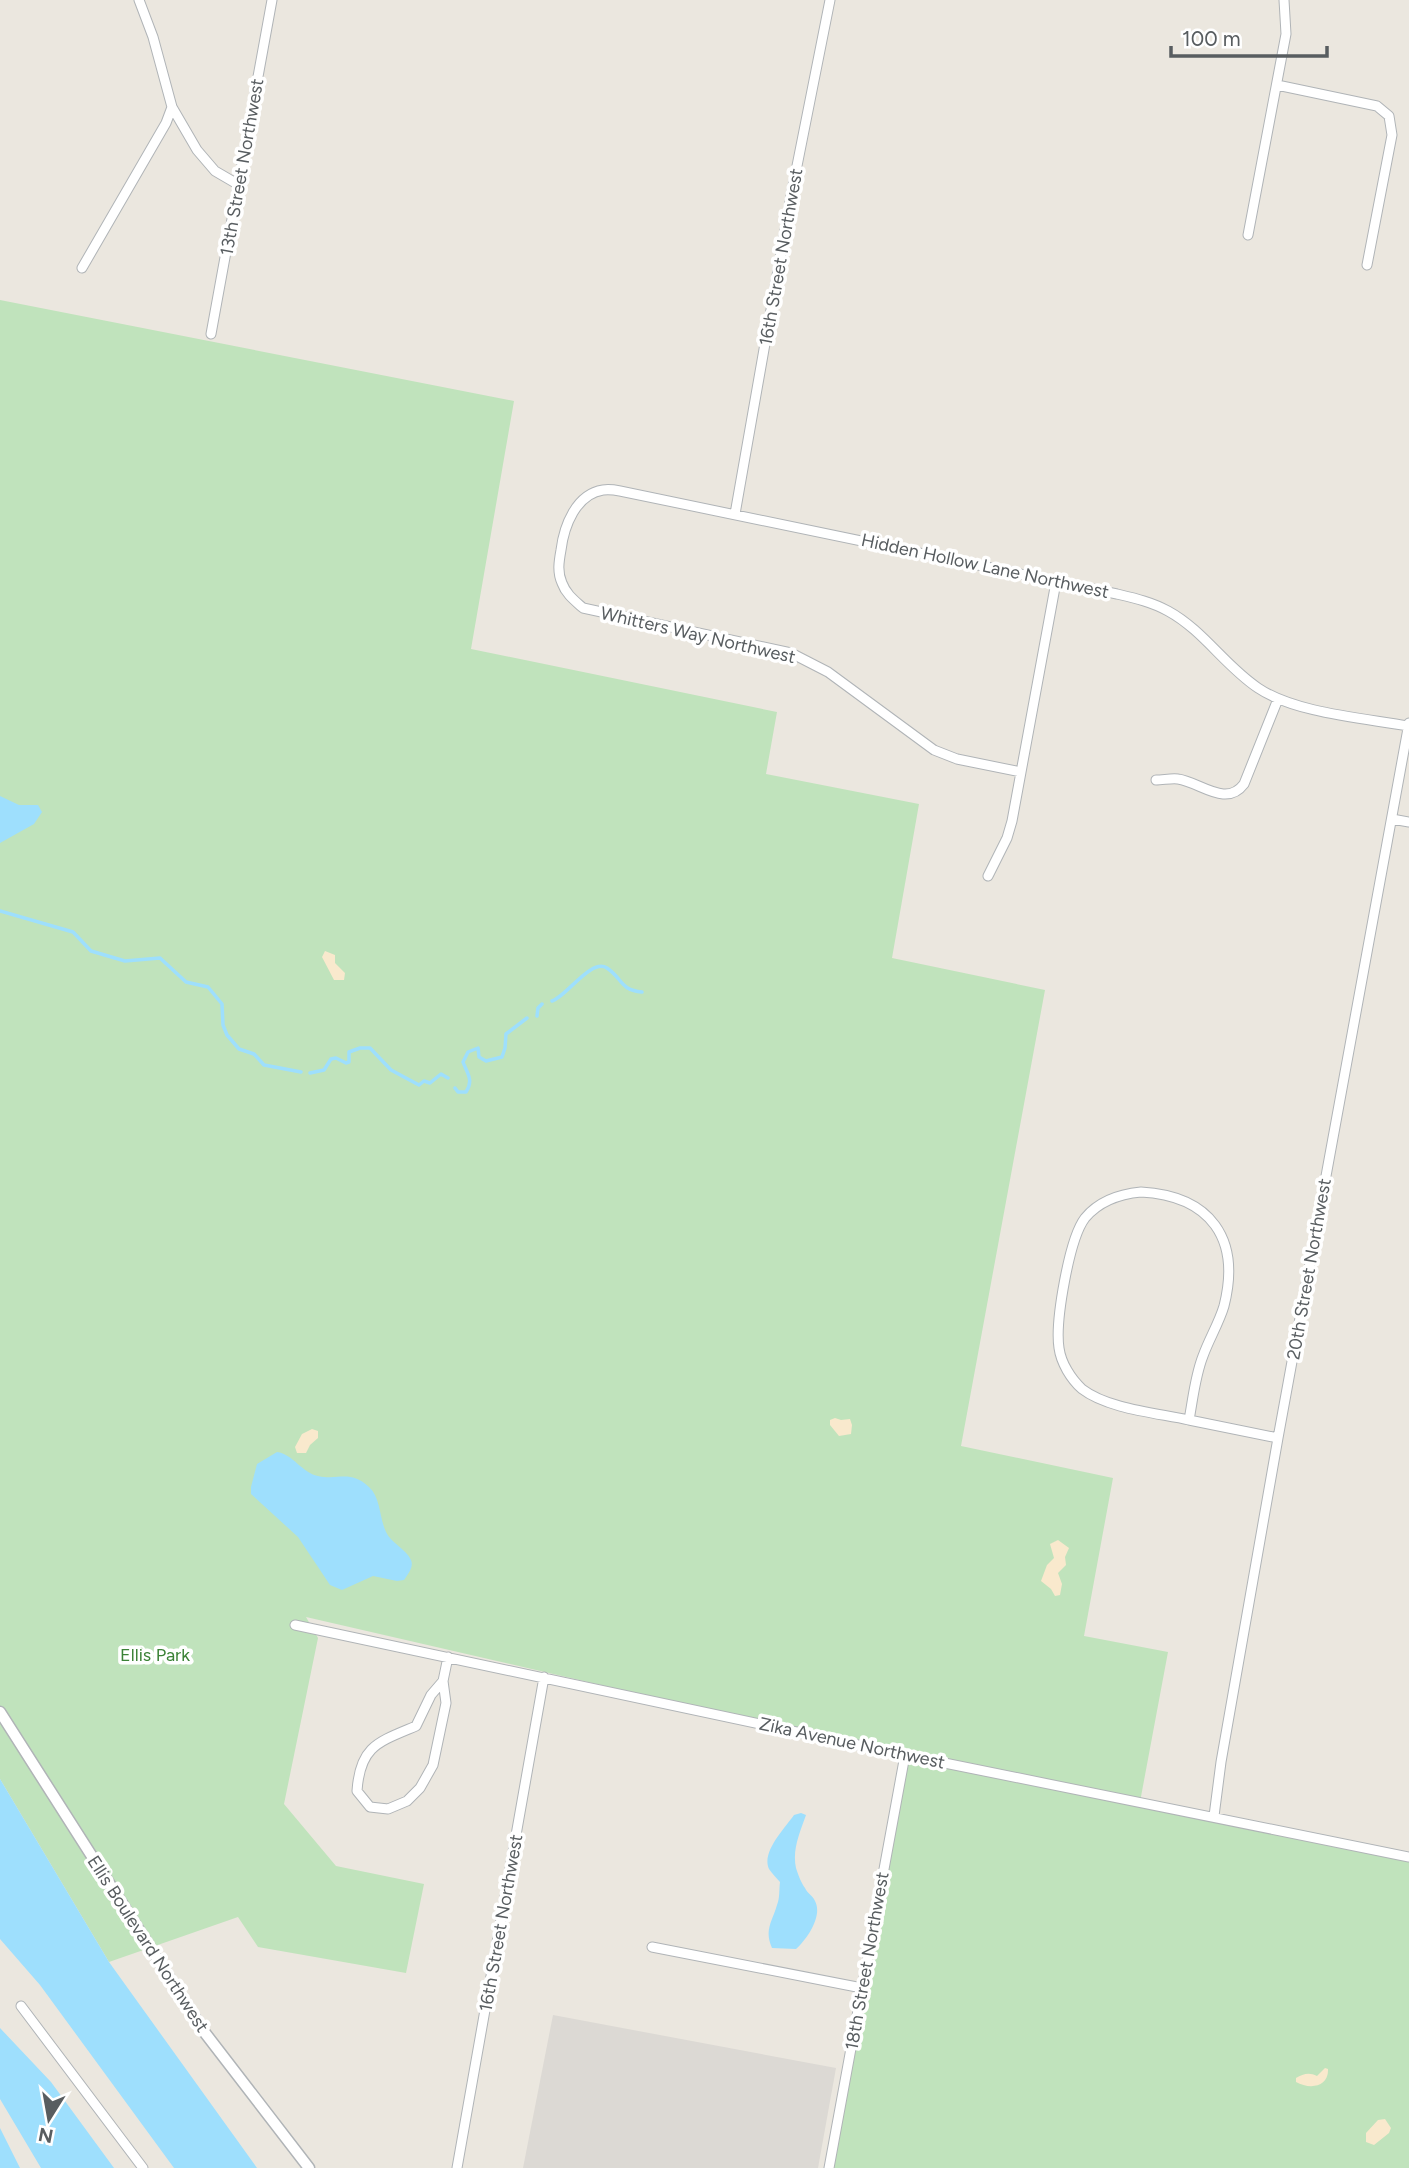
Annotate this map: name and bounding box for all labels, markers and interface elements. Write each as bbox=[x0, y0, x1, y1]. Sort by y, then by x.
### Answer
scale bar bbox=[1171, 14, 1327, 58]
text: 100 m bbox=[1182, 26, 1241, 51]
street label: 13th Street Northwest bbox=[216, 77, 268, 257]
street label: 16th Street Northwest bbox=[755, 166, 807, 347]
street label: Hidden Hollow Lane Northwest bbox=[859, 529, 1111, 603]
street label: Whitters Way Northwest bbox=[598, 602, 798, 668]
street label: 20th Street Northwest bbox=[1282, 1176, 1336, 1361]
park label: Ellis Park bbox=[120, 1644, 190, 1666]
street label: Zika Avenue Northwest bbox=[757, 1713, 947, 1773]
street label: 16th Street Northwest bbox=[475, 1832, 527, 2013]
street label: Ellis Boulevard Northwest bbox=[83, 1852, 213, 2037]
street label: 18th Street Northwest bbox=[840, 1870, 894, 2052]
north arrow bbox=[14, 2084, 84, 2154]
text: N bbox=[36, 2123, 55, 2148]

